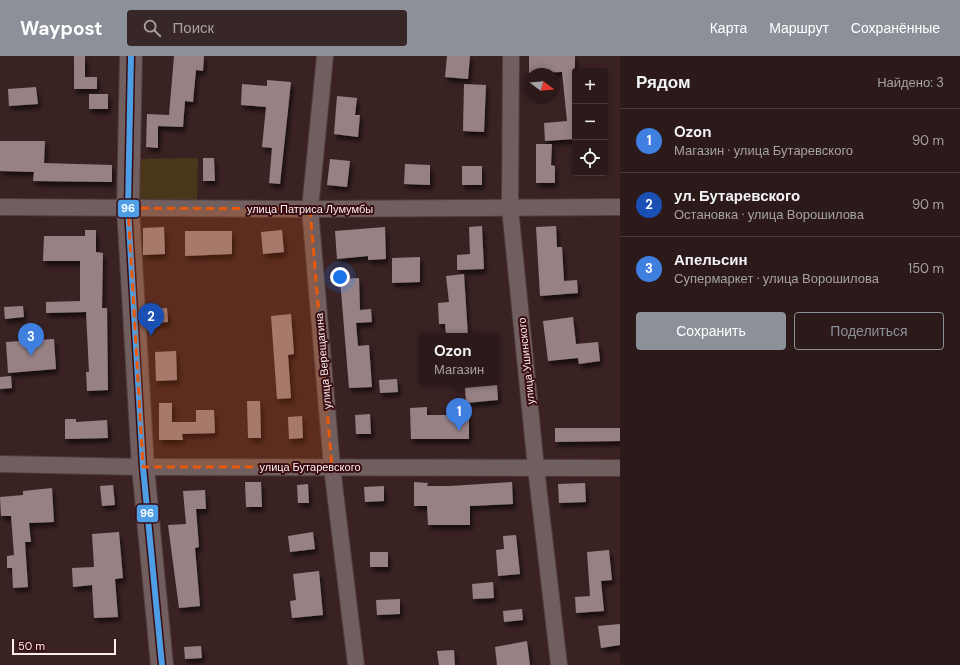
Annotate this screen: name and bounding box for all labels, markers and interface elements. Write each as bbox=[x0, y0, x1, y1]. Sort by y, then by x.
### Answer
search box bbox=[127, 10, 407, 46]
text: Waypost bbox=[20, 16, 103, 41]
icon: search bbox=[141, 17, 163, 39]
text: Поиск bbox=[173, 18, 214, 38]
text: Карта bbox=[710, 19, 747, 37]
text: Маршрут bbox=[769, 19, 829, 37]
text: Сохранённые bbox=[851, 19, 940, 37]
north arrow bbox=[524, 68, 560, 104]
map controls bbox=[572, 68, 608, 176]
button: + bbox=[572, 68, 608, 104]
text: Рядом bbox=[636, 71, 691, 93]
text: Найдено: 3 bbox=[877, 74, 944, 91]
button: − bbox=[572, 104, 608, 140]
text: Ozon bbox=[674, 122, 712, 142]
text: 1 bbox=[647, 132, 651, 149]
text: 90 m bbox=[912, 132, 944, 149]
button: locate bbox=[572, 140, 608, 176]
text: Магазин · улица Бутаревского bbox=[674, 142, 853, 159]
text: ул. Бутаревского bbox=[674, 186, 800, 206]
text: 2 bbox=[645, 196, 653, 213]
text: 90 m bbox=[912, 196, 944, 213]
line badge: 96 bbox=[117, 199, 140, 218]
text: 96 bbox=[121, 201, 135, 215]
street label: улица Патриса Лумумбы bbox=[247, 202, 373, 216]
text: Остановка · улица Ворошилова bbox=[674, 206, 864, 223]
text: Апельсин bbox=[674, 250, 748, 270]
text: 3 bbox=[645, 260, 653, 277]
text: 150 m bbox=[908, 260, 944, 277]
your location bbox=[330, 267, 350, 287]
text: Супермаркет · улица Ворошилова bbox=[674, 270, 879, 287]
pin: 2 bbox=[138, 303, 164, 336]
street label: улица Верещагина bbox=[312, 312, 334, 410]
button: Сохранить bbox=[636, 312, 786, 350]
button: Поделиться bbox=[794, 312, 944, 350]
street label: улица Ушинского bbox=[514, 317, 538, 405]
pin: 3 bbox=[18, 323, 44, 356]
popup bbox=[419, 333, 499, 385]
text: Ozon bbox=[434, 341, 471, 361]
text: Магазин bbox=[434, 361, 484, 378]
pin: 1 bbox=[446, 398, 472, 431]
street label: улица Бутаревского bbox=[259, 460, 361, 474]
line badge: 96 bbox=[136, 504, 159, 523]
text: 96 bbox=[140, 506, 154, 520]
scale bar bbox=[12, 637, 116, 656]
text: 50 m bbox=[18, 639, 45, 653]

